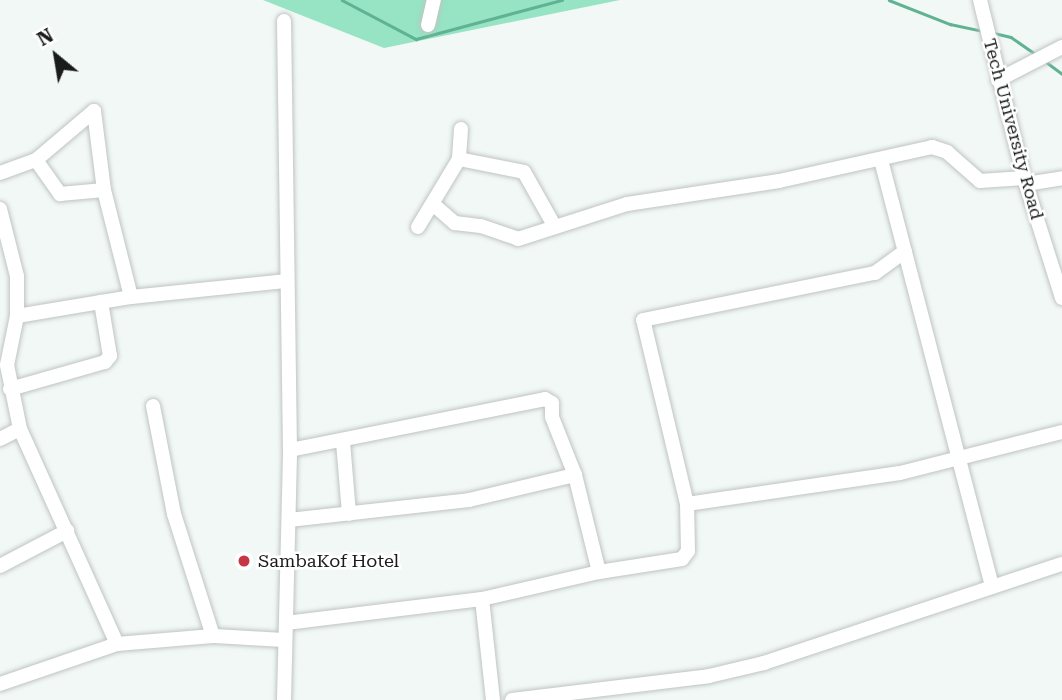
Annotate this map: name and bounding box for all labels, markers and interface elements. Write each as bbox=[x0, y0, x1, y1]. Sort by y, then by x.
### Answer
north arrow bbox=[21, 21, 91, 91]
text: N bbox=[33, 24, 57, 51]
street label: Tech University Road bbox=[978, 36, 1048, 222]
place label: SambaKof Hotel bbox=[258, 550, 399, 572]
marker: SambaKof Hotel bbox=[236, 553, 252, 569]

